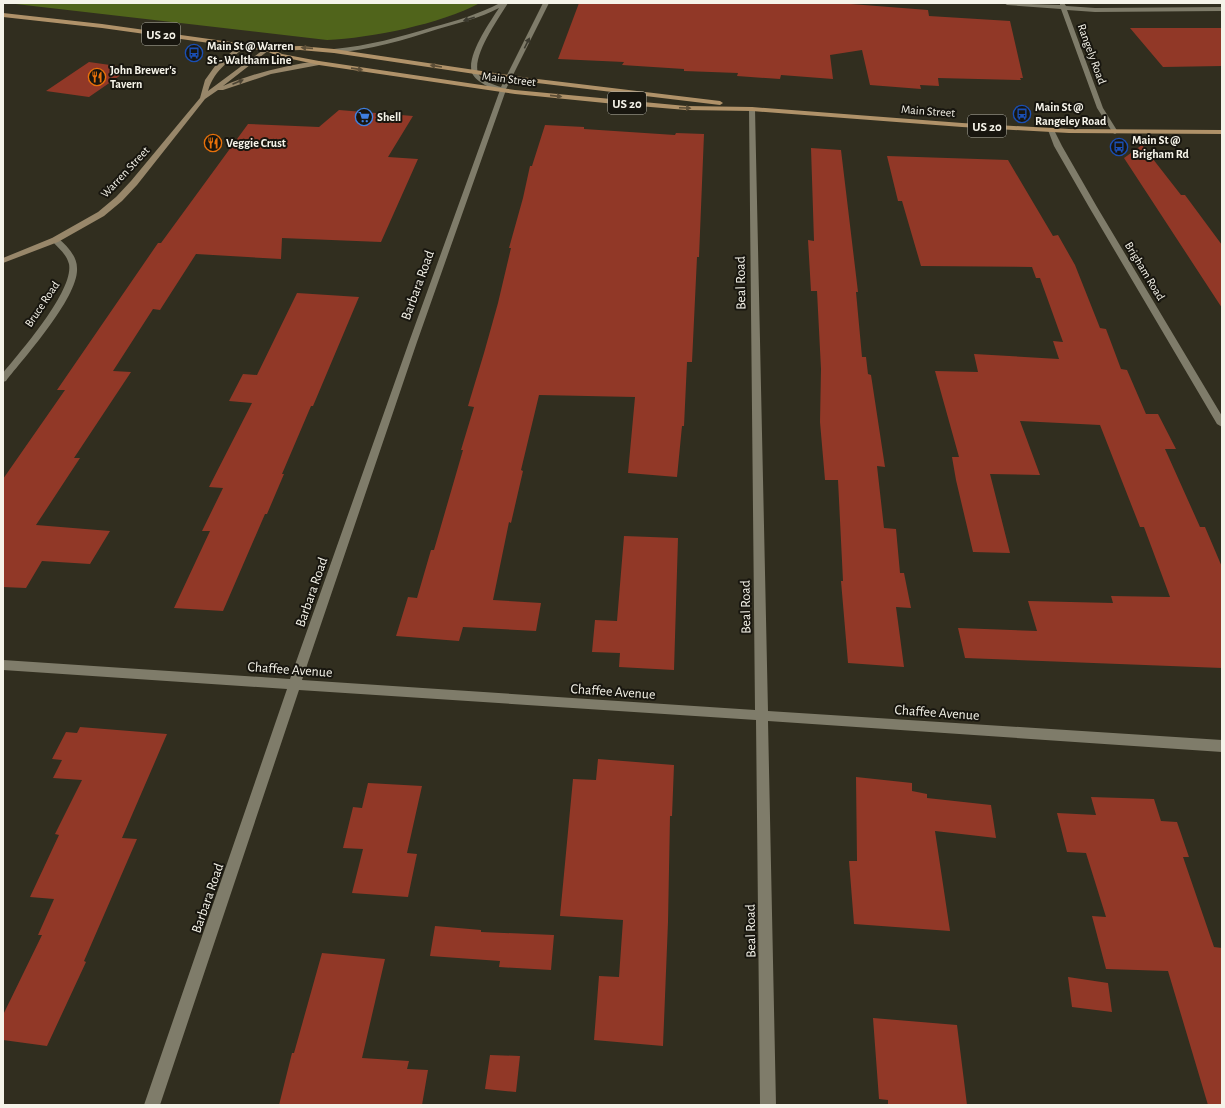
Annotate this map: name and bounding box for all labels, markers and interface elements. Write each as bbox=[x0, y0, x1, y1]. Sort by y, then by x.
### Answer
one-way arrow bbox=[463, 16, 475, 22]
street label: Rangely Road bbox=[1075, 22, 1108, 86]
road number: US 20 bbox=[142, 23, 180, 45]
one-way arrow bbox=[524, 37, 530, 48]
place label: Main St @ Warren St - Waltham Line bbox=[207, 40, 294, 66]
bus stop icon: Main St @ Warren St - Waltham Line bbox=[184, 43, 204, 63]
one-way arrow bbox=[301, 45, 313, 52]
one-way arrow bbox=[430, 63, 442, 69]
place label: John Brewer's Tavern bbox=[110, 64, 177, 90]
one-way arrow bbox=[351, 66, 363, 72]
restaurant icon: John Brewer's Tavern bbox=[87, 67, 107, 87]
street label: Main Street bbox=[481, 70, 537, 88]
one-way arrow bbox=[233, 79, 244, 85]
road number: US 20 bbox=[608, 92, 646, 114]
one-way arrow bbox=[550, 93, 562, 99]
place label: Main St @ Rangeley Road bbox=[1035, 101, 1107, 128]
street label: Main Street bbox=[901, 103, 956, 119]
one-way arrow bbox=[679, 104, 691, 111]
bus stop icon: Main St @ Rangeley Road bbox=[1012, 104, 1032, 124]
supermarket icon: Shell bbox=[354, 107, 374, 127]
place label: Shell bbox=[377, 111, 401, 123]
road number: US 20 bbox=[968, 115, 1006, 137]
restaurant icon: Veggie Crust bbox=[203, 133, 223, 153]
place label: Main St @ Brigham Rd bbox=[1132, 134, 1189, 160]
place label: Veggie Crust bbox=[226, 137, 286, 149]
bus stop icon: Main St @ Brigham Rd bbox=[1109, 137, 1129, 157]
street label: Warren Street bbox=[98, 144, 152, 200]
street label: Brigham Road bbox=[1123, 240, 1167, 302]
street label: Barbara Road bbox=[399, 249, 437, 322]
street label: Beal Road bbox=[734, 256, 748, 310]
street label: Bruce Road bbox=[22, 279, 62, 329]
street label: Barbara Road bbox=[293, 556, 330, 629]
street label: Beal Road bbox=[739, 580, 753, 634]
street label: Chaffee Avenue bbox=[247, 660, 333, 680]
street label: Chaffee Avenue bbox=[570, 682, 656, 702]
street label: Chaffee Avenue bbox=[894, 703, 980, 723]
street label: Barbara Road bbox=[189, 862, 226, 935]
street label: Beal Road bbox=[744, 904, 758, 958]

